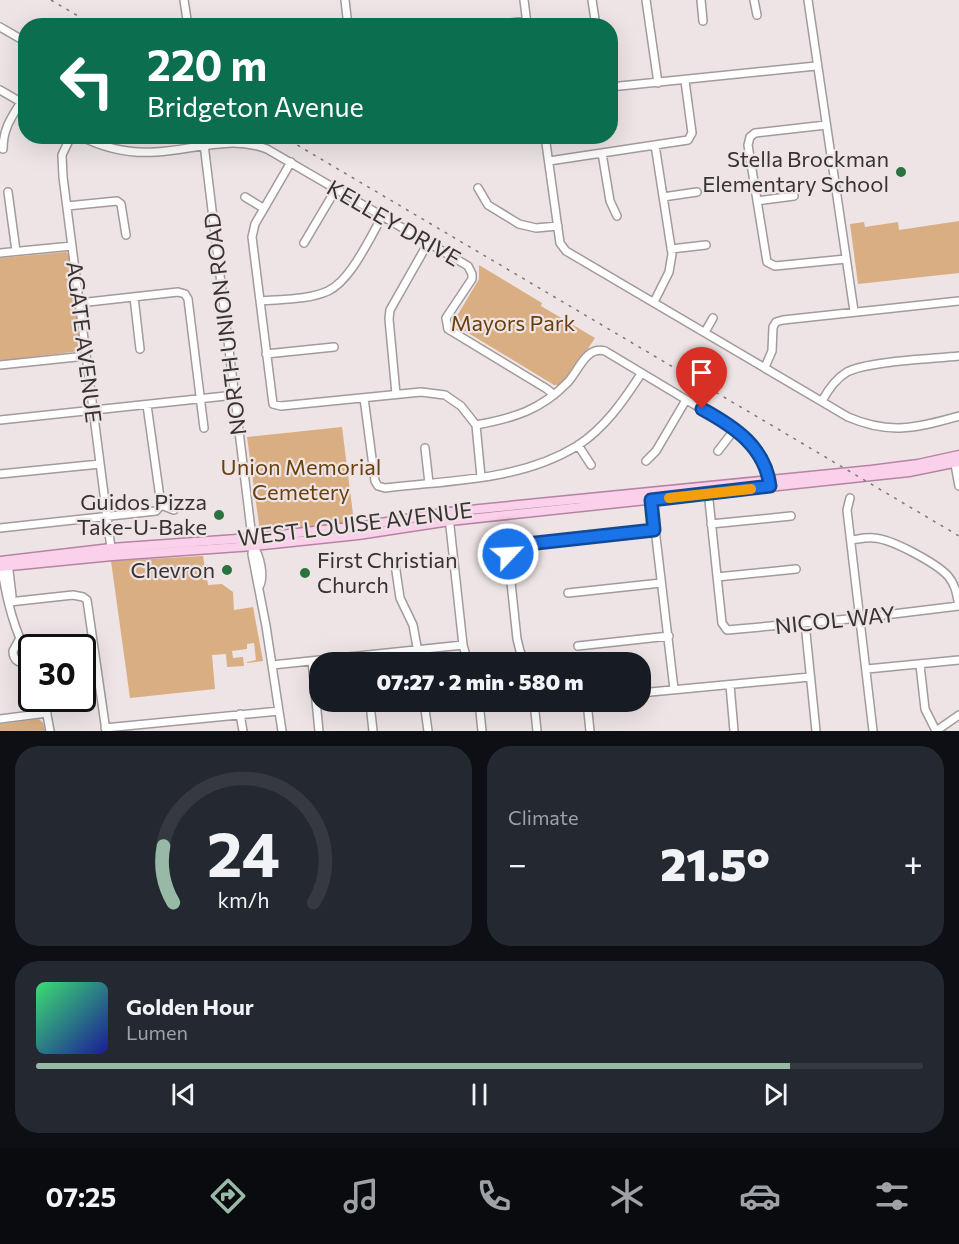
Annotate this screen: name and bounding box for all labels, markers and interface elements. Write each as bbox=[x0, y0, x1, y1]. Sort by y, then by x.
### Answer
text: 220 m bbox=[147, 38, 267, 90]
icon: left bbox=[48, 42, 126, 120]
text: Bridgeton Avenue bbox=[147, 90, 364, 123]
place label: Stella Brockman Elementary School bbox=[702, 145, 889, 197]
marker: Stella Brockman Elementary School bbox=[894, 165, 908, 179]
street label: KELLEY DRIVE bbox=[323, 173, 466, 272]
street label: NORTH UNION ROAD bbox=[197, 211, 252, 437]
street label: AGATE AVENUE bbox=[61, 260, 108, 424]
park label: Mayors Park bbox=[451, 309, 576, 336]
pin bbox=[676, 347, 727, 409]
icon: arrive bbox=[685, 356, 718, 389]
park label: Union Memorial Cemetery bbox=[221, 453, 381, 505]
place label: Guidos Pizza Take-U-Bake bbox=[77, 488, 207, 540]
street label: WEST LOUISE AVENUE bbox=[236, 496, 474, 551]
marker: Guidos Pizza Take-U-Bake bbox=[212, 508, 226, 522]
position arrow bbox=[476, 522, 540, 586]
place label: First Christian Church bbox=[317, 546, 458, 598]
place label: Chevron bbox=[131, 556, 215, 583]
marker: Chevron bbox=[220, 563, 234, 577]
marker: First Christian Church bbox=[298, 566, 312, 580]
street label: NICOL WAY bbox=[773, 600, 897, 639]
speed limit sign: 30 bbox=[18, 634, 96, 712]
text: 07:27 · 2 min · 580 m bbox=[376, 668, 584, 695]
text: Climate bbox=[508, 805, 578, 829]
text: 24 bbox=[207, 814, 280, 890]
text: 21.5° bbox=[660, 835, 770, 890]
text: − bbox=[508, 842, 527, 883]
text: + bbox=[904, 842, 923, 883]
text: km/h bbox=[217, 886, 270, 912]
text: Golden Hour bbox=[126, 993, 254, 1020]
text: Lumen bbox=[126, 1020, 188, 1044]
icon: previous bbox=[167, 1078, 200, 1111]
icon: pause bbox=[463, 1078, 496, 1111]
icon: next bbox=[759, 1078, 792, 1111]
icon: directions bbox=[207, 1175, 249, 1217]
icon: music bbox=[340, 1175, 382, 1217]
icon: phone bbox=[473, 1175, 515, 1217]
icon: climate bbox=[606, 1175, 648, 1217]
icon: car bbox=[739, 1175, 781, 1217]
icon: filters bbox=[871, 1175, 913, 1217]
text: 07:25 bbox=[45, 1180, 116, 1213]

